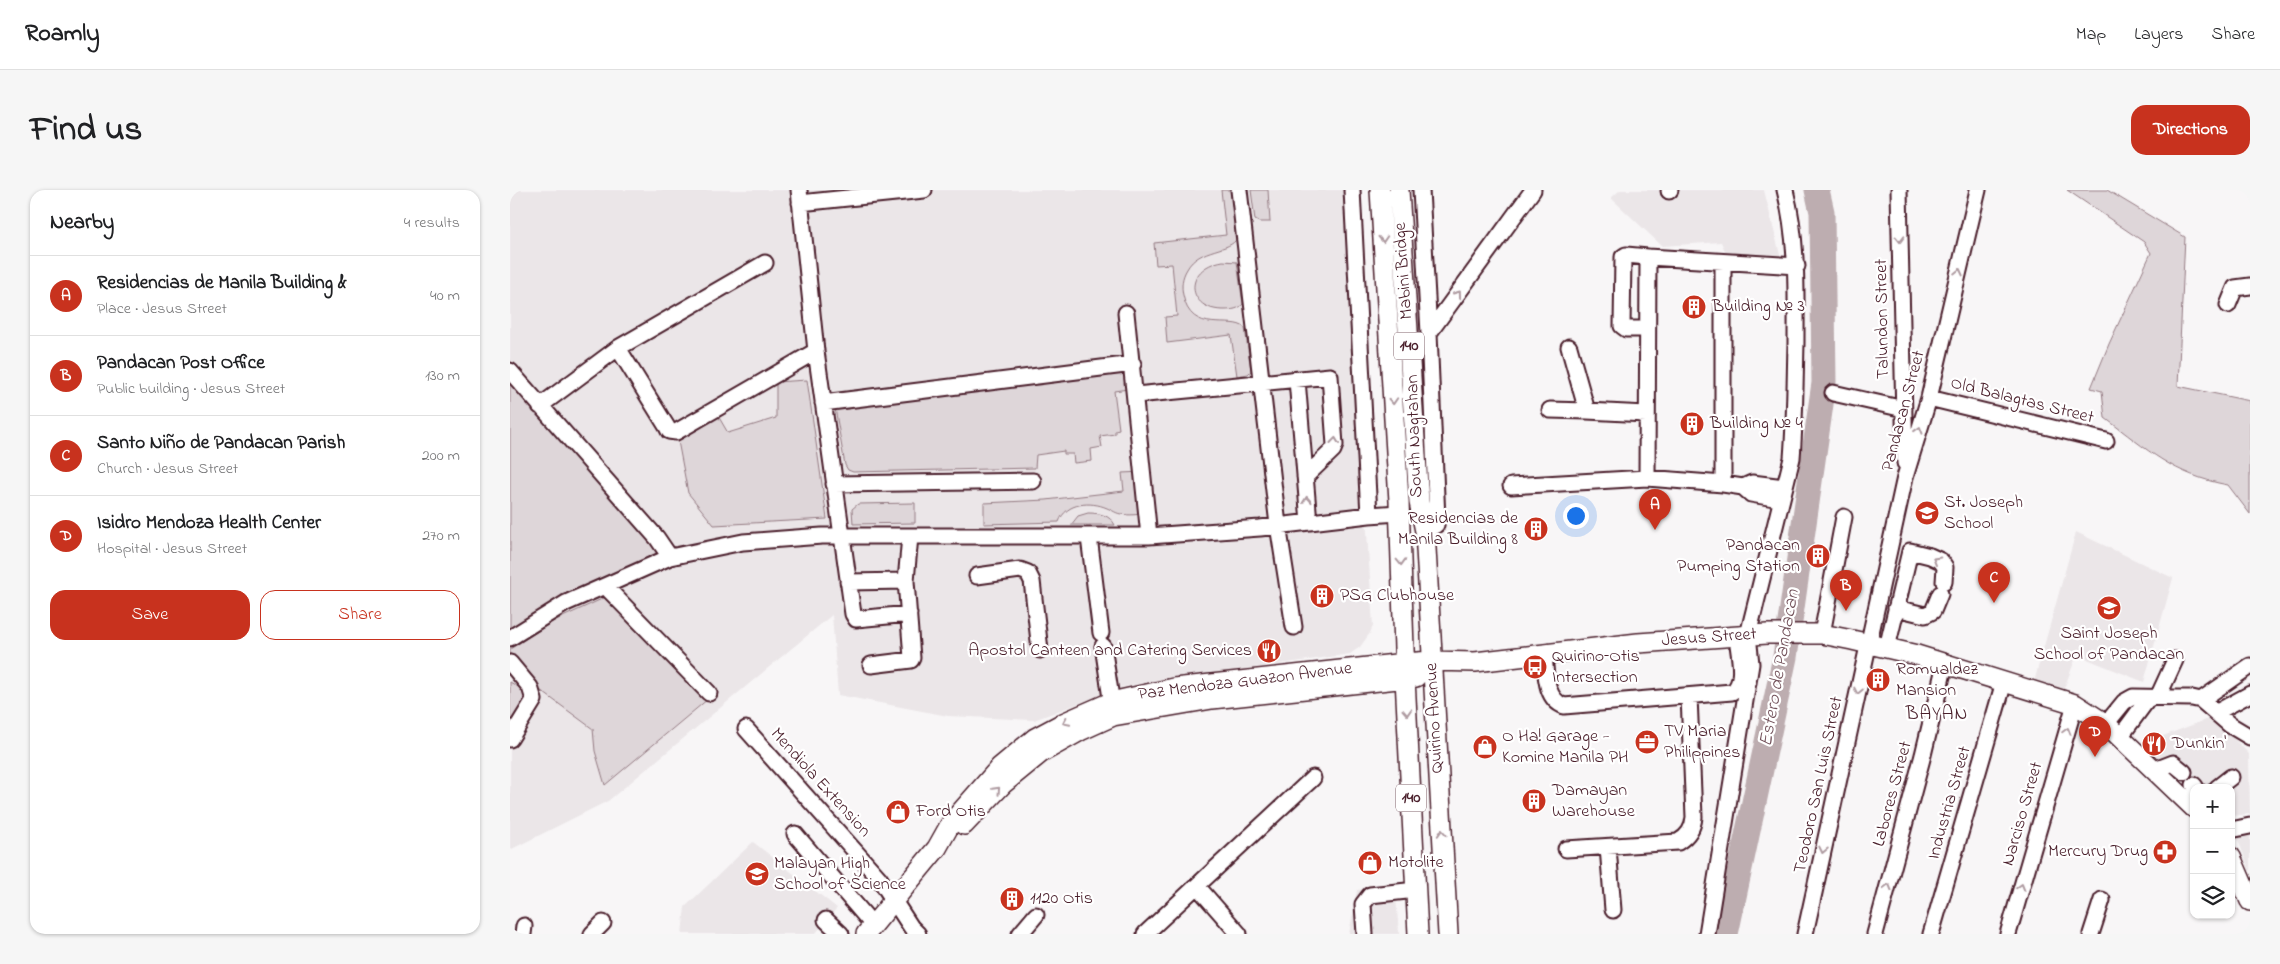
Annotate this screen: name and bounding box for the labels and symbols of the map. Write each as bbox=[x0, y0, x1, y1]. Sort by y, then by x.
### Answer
street label: Mabini Bridge bbox=[1388, 221, 1421, 320]
one-way arrow bbox=[1378, 235, 1389, 243]
one-way arrow bbox=[1895, 235, 1905, 243]
street label: Talundon Street bbox=[1869, 259, 1897, 379]
one-way arrow bbox=[1953, 268, 1964, 277]
one-way arrow bbox=[1452, 290, 1461, 300]
building icon: Building № 3 bbox=[1681, 294, 1707, 320]
place label: Building № 3 bbox=[1711, 294, 1805, 321]
road number: 140 bbox=[1394, 332, 1424, 360]
street label: Pandacan Street bbox=[1875, 348, 1933, 474]
street label: Old Balagtas Street bbox=[1947, 371, 2096, 432]
street label: South Nagtahan bbox=[1400, 374, 1431, 498]
one-way arrow bbox=[1388, 397, 1399, 405]
building icon: Building № 4 bbox=[1679, 411, 1705, 437]
place label: Building № 4 bbox=[1709, 411, 1804, 438]
one-way arrow bbox=[1914, 426, 1924, 434]
one-way arrow bbox=[1329, 436, 1340, 444]
pin: A bbox=[1639, 489, 1671, 530]
place label: St. Joseph School bbox=[1944, 490, 2023, 537]
one-way arrow bbox=[1302, 495, 1313, 503]
school or university icon: St. Joseph School bbox=[1914, 500, 1940, 526]
your location bbox=[1563, 503, 1589, 529]
place label: Residencias de Manila Building 8 bbox=[1398, 506, 1519, 554]
building icon: Residencias de Manila Building 8 bbox=[1523, 516, 1549, 542]
place label: Pandacan Pumping Station bbox=[1677, 533, 1800, 581]
building icon: Pandacan Pumping Station bbox=[1805, 543, 1831, 569]
one-way arrow bbox=[1932, 556, 1941, 566]
one-way arrow bbox=[1396, 558, 1406, 566]
pin: C bbox=[1978, 562, 2010, 603]
pin: B bbox=[1830, 570, 1862, 611]
building icon: PSG Clubhouse bbox=[1309, 583, 1335, 609]
place label: PSG Clubhouse bbox=[1340, 583, 1455, 609]
water label: Estero de Pandacan bbox=[1753, 587, 1807, 749]
school or university icon: Saint Joseph School of Pandacan bbox=[2096, 595, 2122, 621]
place label: Saint Joseph School of Pandacan bbox=[2034, 621, 2184, 668]
street label: Jesus Street bbox=[1661, 622, 1757, 654]
place label: Apostol Canteen and Catering Services bbox=[968, 638, 1252, 665]
restaurant icon: Apostol Canteen and Catering Services bbox=[1256, 638, 1282, 664]
place label: Quirino–Otis Intersection bbox=[1552, 644, 1640, 691]
bus stop icon: Quirino–Otis Intersection bbox=[1522, 654, 1548, 680]
street label: Paz Mendoza Guazon Avenue bbox=[1136, 656, 1354, 708]
place label: Romualdez Mansion bbox=[1896, 657, 1978, 704]
street label: Quirino Avenue bbox=[1419, 661, 1451, 774]
building icon: Romualdez Mansion bbox=[1865, 667, 1891, 693]
one-way arrow bbox=[1853, 687, 1864, 695]
street label: Teodoro San Luis Street bbox=[1788, 694, 1850, 876]
district label: BAYAN bbox=[1905, 701, 1968, 728]
one-way arrow bbox=[1401, 708, 1412, 716]
one-way arrow bbox=[1063, 715, 1072, 725]
pin: D bbox=[2079, 716, 2111, 757]
place label: TV Maria Philippines bbox=[1664, 719, 1740, 766]
street label: Mendiola Extension bbox=[764, 722, 877, 844]
place label: O Ha! Garage - Komine Manila PH bbox=[1502, 724, 1629, 771]
one-way arrow bbox=[2061, 728, 2071, 736]
office icon: TV Maria Philippines bbox=[1634, 729, 1660, 755]
restaurant icon: Dunkin' bbox=[2141, 731, 2167, 757]
place label: Dunkin' bbox=[2171, 731, 2226, 757]
shop icon: O Ha! Garage - Komine Manila PH bbox=[1472, 734, 1498, 760]
street label: Labores Street bbox=[1866, 739, 1920, 849]
street label: Industria Street bbox=[1921, 743, 1979, 863]
street label: Narciso Street bbox=[1996, 759, 2050, 869]
place label: Damayan Warehouse bbox=[1551, 778, 1636, 825]
road number: 140 bbox=[1396, 784, 1426, 812]
one-way arrow bbox=[991, 787, 1000, 796]
building icon: Damayan Warehouse bbox=[1521, 788, 1547, 814]
shop icon: Ford Otis bbox=[885, 799, 911, 825]
place label: Ford Otis bbox=[915, 799, 986, 825]
one-way arrow bbox=[1436, 829, 1447, 837]
place label: Mercury Drug bbox=[2048, 839, 2148, 866]
pharmacy icon: Mercury Drug bbox=[2152, 839, 2178, 865]
one-way arrow bbox=[1819, 845, 1829, 854]
shop icon: Motolite bbox=[1357, 850, 1383, 876]
place label: Motolite bbox=[1388, 850, 1444, 876]
place label: Malayan High School of Science bbox=[774, 851, 907, 898]
school or university icon: Malayan High School of Science bbox=[744, 861, 770, 887]
one-way arrow bbox=[1882, 883, 1892, 891]
one-way arrow bbox=[2016, 884, 2026, 892]
building icon: 1120 Otis bbox=[999, 886, 1025, 912]
place label: 1120 Otis bbox=[1030, 886, 1093, 912]

